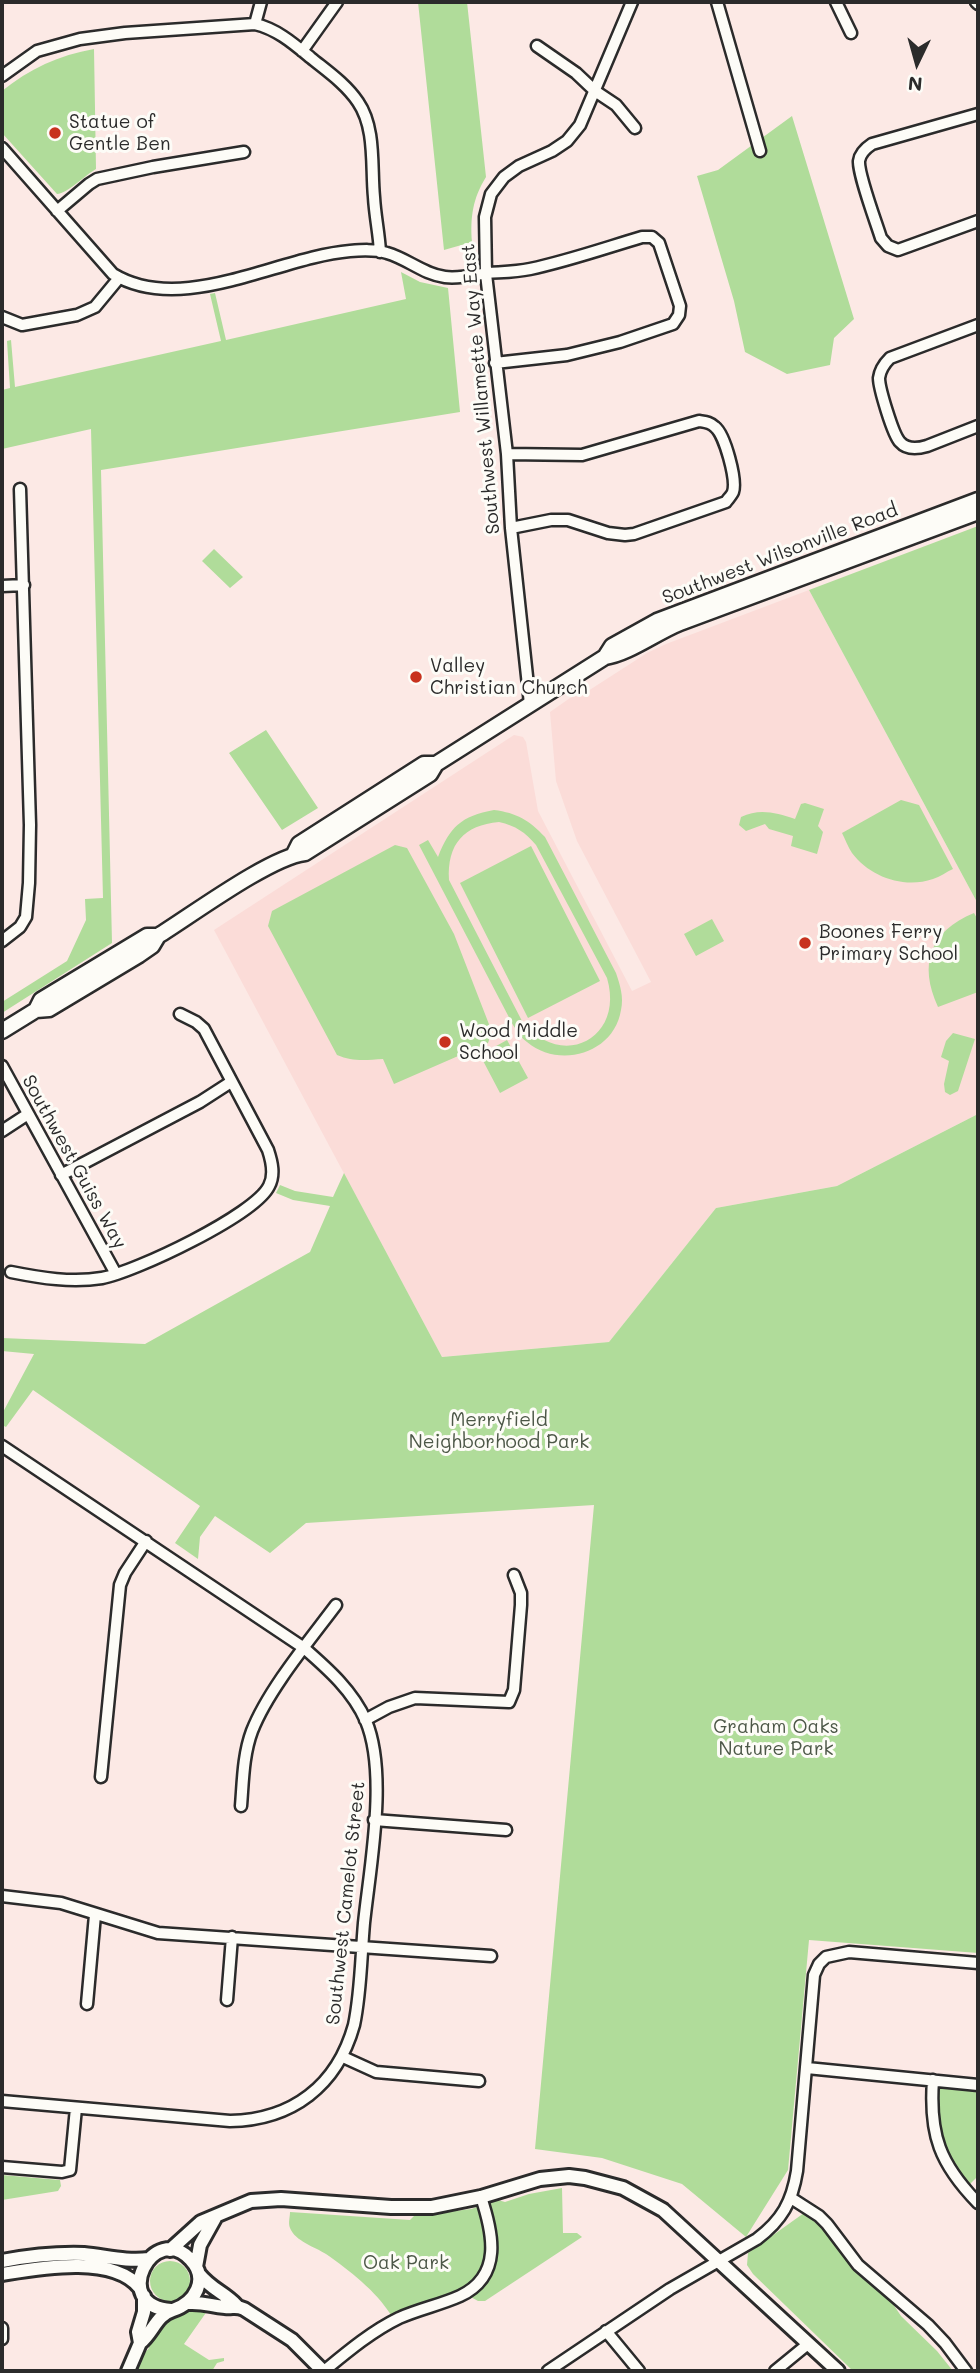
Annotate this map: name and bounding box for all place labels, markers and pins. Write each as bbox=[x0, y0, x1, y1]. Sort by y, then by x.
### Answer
place label: Statue of Gentle Ben bbox=[69, 111, 170, 155]
marker: Statue of Gentle Ben bbox=[47, 125, 63, 141]
place label: Valley Christian Church bbox=[430, 655, 588, 699]
marker: Valley Christian Church bbox=[408, 669, 424, 685]
place label: Boones Ferry Primary School bbox=[819, 921, 958, 965]
marker: Boones Ferry Primary School bbox=[797, 935, 813, 951]
place label: Wood Middle School bbox=[459, 1020, 578, 1064]
marker: Wood Middle School bbox=[437, 1034, 453, 1050]

